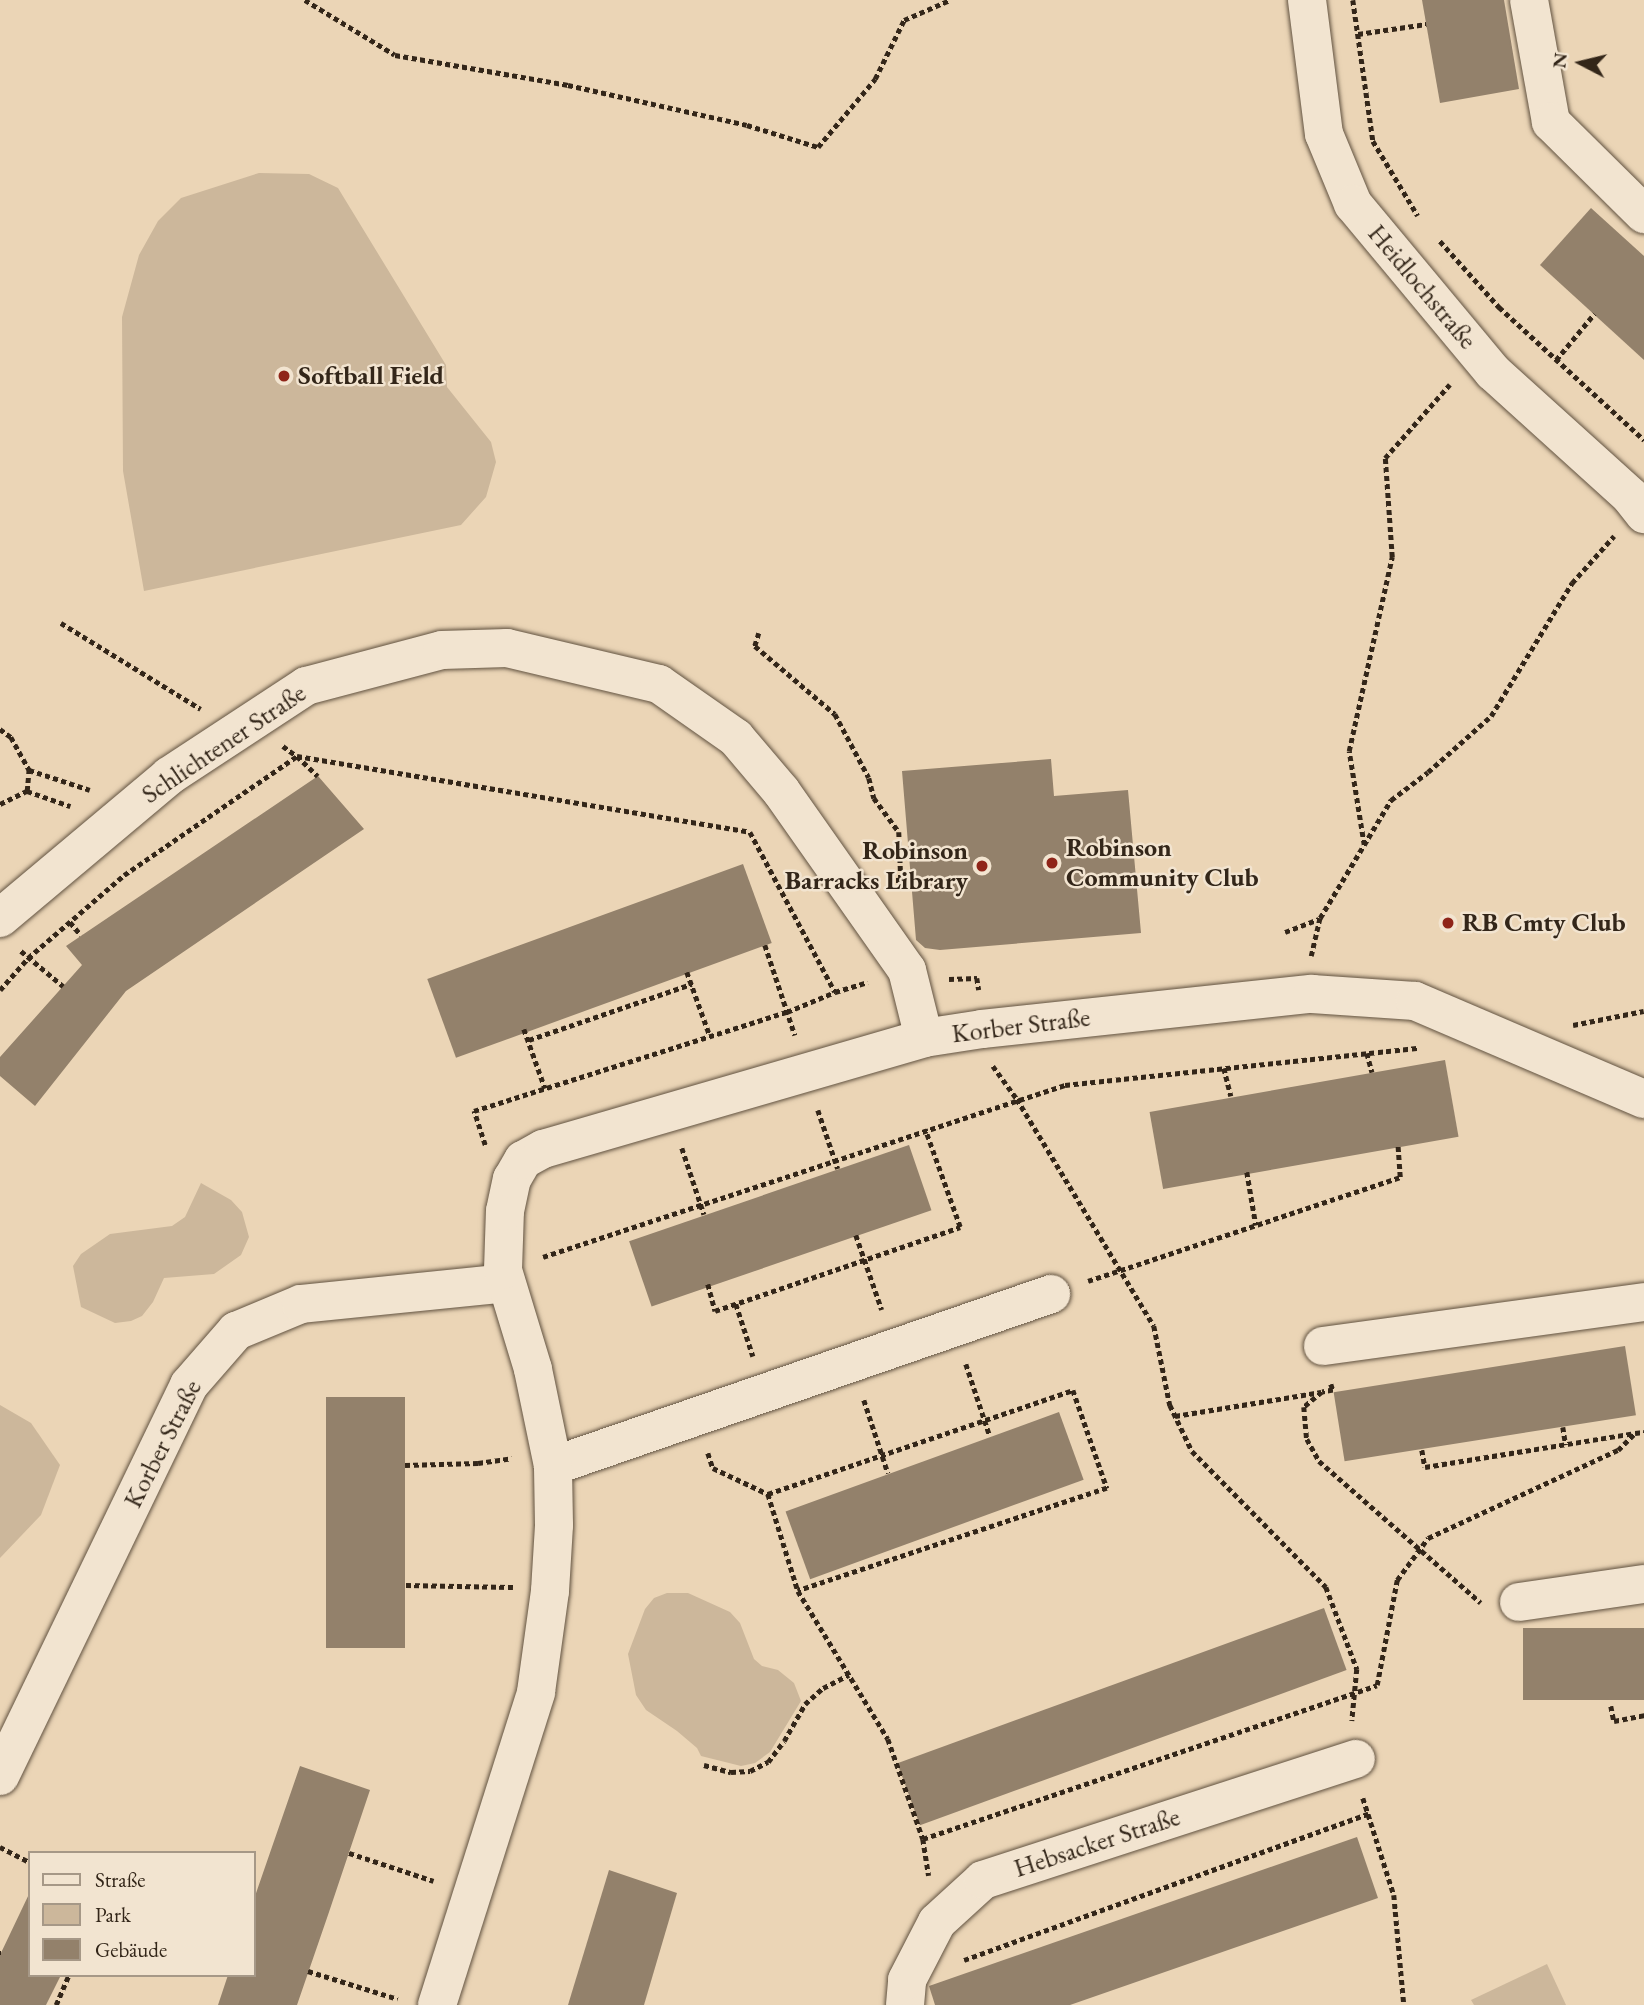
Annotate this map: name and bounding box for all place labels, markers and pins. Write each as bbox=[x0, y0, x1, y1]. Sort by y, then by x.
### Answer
place label: Softball Field bbox=[298, 360, 444, 392]
marker: Softball Field bbox=[276, 368, 292, 384]
place label: Robinson Community Club bbox=[1066, 832, 1259, 894]
place label: Robinson Barracks Library bbox=[785, 835, 968, 896]
marker: Robinson Community Club bbox=[1044, 855, 1060, 871]
marker: Robinson Barracks Library bbox=[974, 858, 990, 874]
place label: RB Cmty Club bbox=[1462, 907, 1626, 939]
marker: RB Cmty Club bbox=[1440, 915, 1456, 931]

